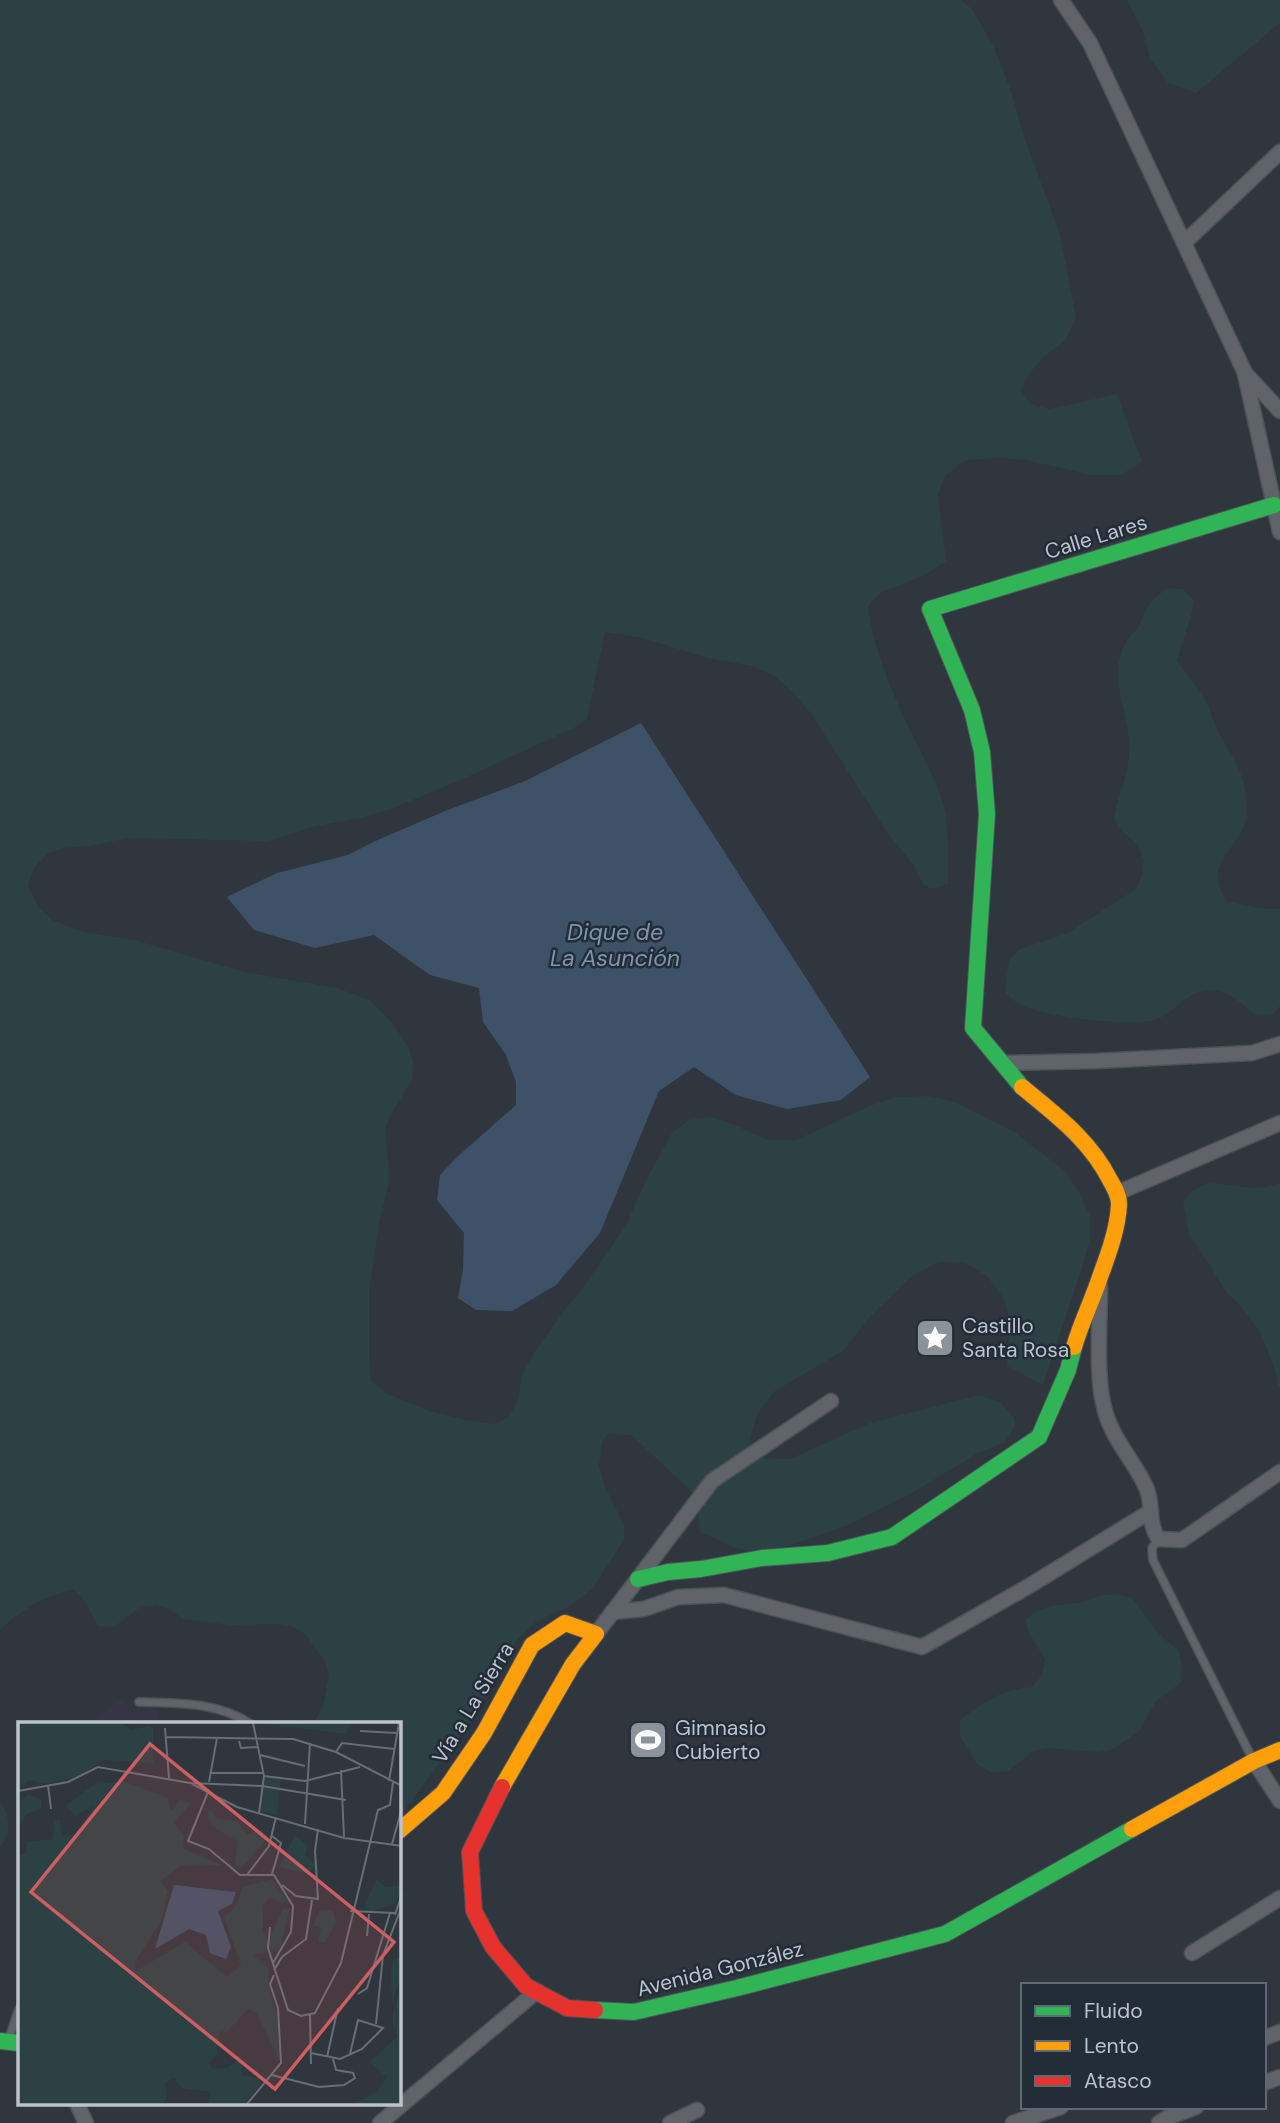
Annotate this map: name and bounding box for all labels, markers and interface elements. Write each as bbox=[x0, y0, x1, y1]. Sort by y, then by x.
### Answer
street label: Calle Lares bbox=[1041, 508, 1151, 566]
water label: Dique de La Asunción bbox=[550, 917, 680, 973]
place label: Castillo Santa Rosa bbox=[962, 1312, 1069, 1364]
place icon: Castillo Santa Rosa bbox=[914, 1317, 956, 1359]
street label: Vía a La Sierra bbox=[426, 1637, 520, 1769]
place label: Gimnasio Cubierto bbox=[675, 1714, 766, 1766]
sports icon: Gimnasio Cubierto bbox=[627, 1719, 669, 1761]
inset map bbox=[18, 1722, 401, 2106]
street label: Avenida González bbox=[634, 1935, 806, 2003]
legend bbox=[1021, 1983, 1266, 2109]
text: Fluido bbox=[1084, 1997, 1143, 2025]
text: Lento bbox=[1084, 2032, 1139, 2060]
text: Atasco bbox=[1084, 2067, 1152, 2095]

